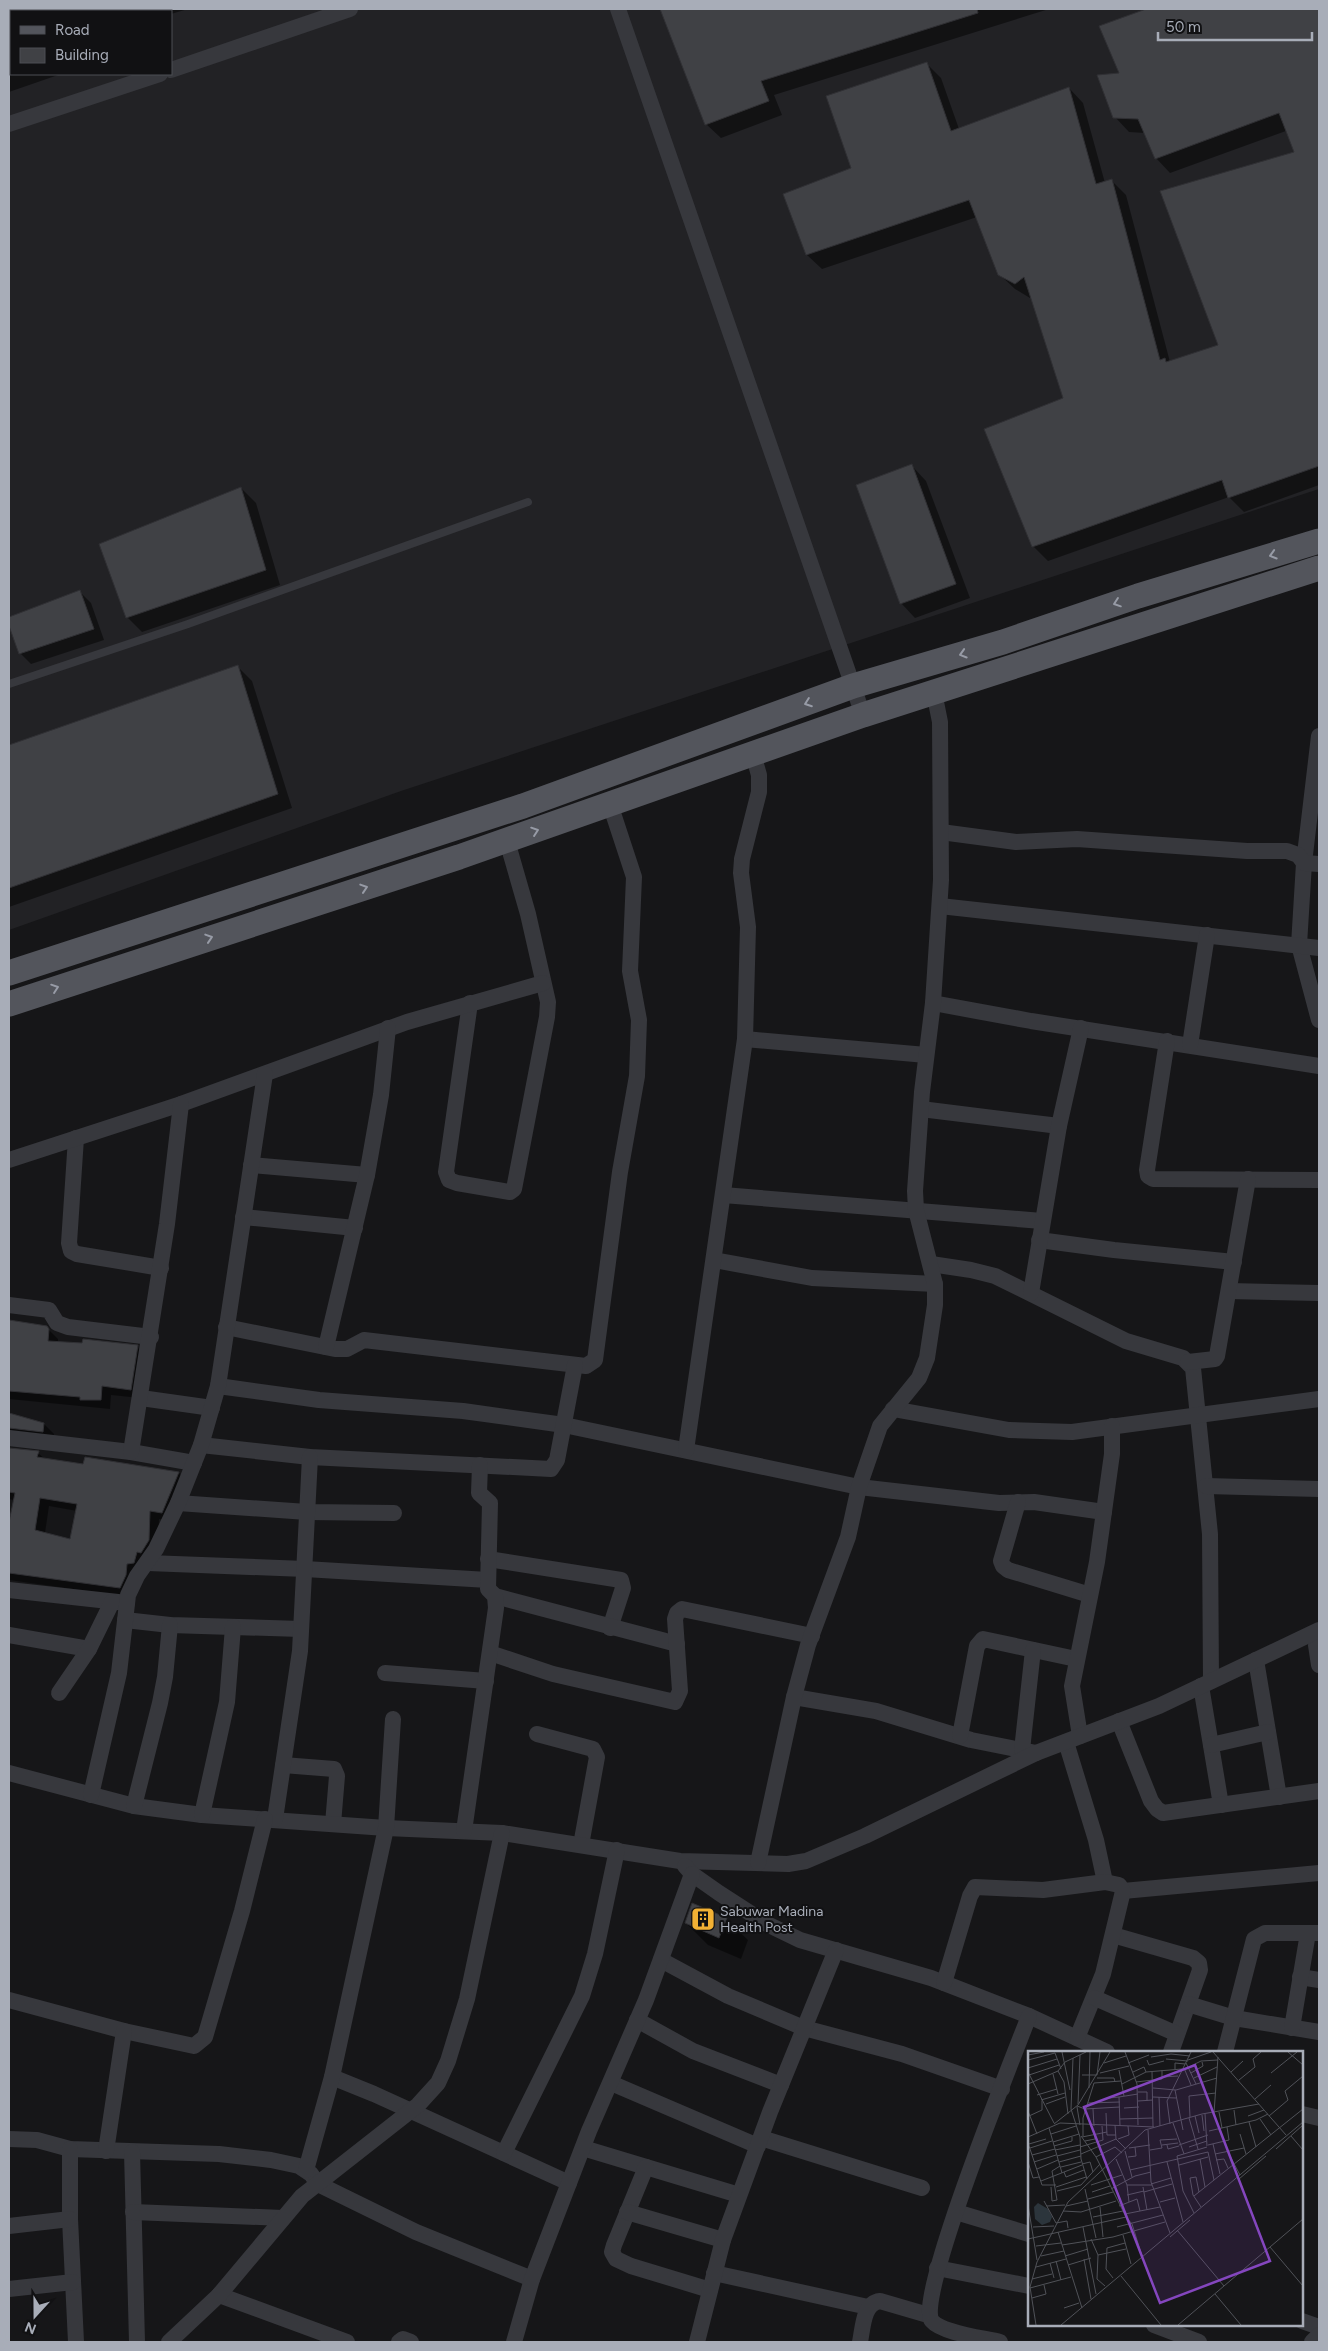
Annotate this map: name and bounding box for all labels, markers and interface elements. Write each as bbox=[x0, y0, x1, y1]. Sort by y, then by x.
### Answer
legend bbox=[10, 10, 172, 75]
scale bar bbox=[1158, 10, 1312, 42]
text: 50 m bbox=[1166, 18, 1201, 36]
text: Road bbox=[55, 21, 90, 39]
text: Building bbox=[55, 46, 109, 64]
one-way arrow bbox=[1269, 549, 1277, 559]
one-way arrow bbox=[1114, 597, 1122, 607]
one-way arrow bbox=[959, 648, 968, 658]
one-way arrow bbox=[804, 697, 813, 707]
one-way arrow bbox=[530, 827, 539, 837]
one-way arrow bbox=[359, 883, 368, 893]
one-way arrow bbox=[205, 933, 213, 943]
one-way arrow bbox=[50, 984, 59, 994]
place label: Sabuwar Madina Health Post bbox=[720, 1903, 823, 1936]
building icon: Sabuwar Madina Health Post bbox=[690, 1906, 716, 1932]
inset map bbox=[1028, 2051, 1303, 2326]
north arrow bbox=[10, 2291, 60, 2341]
text: N bbox=[22, 2318, 39, 2338]

